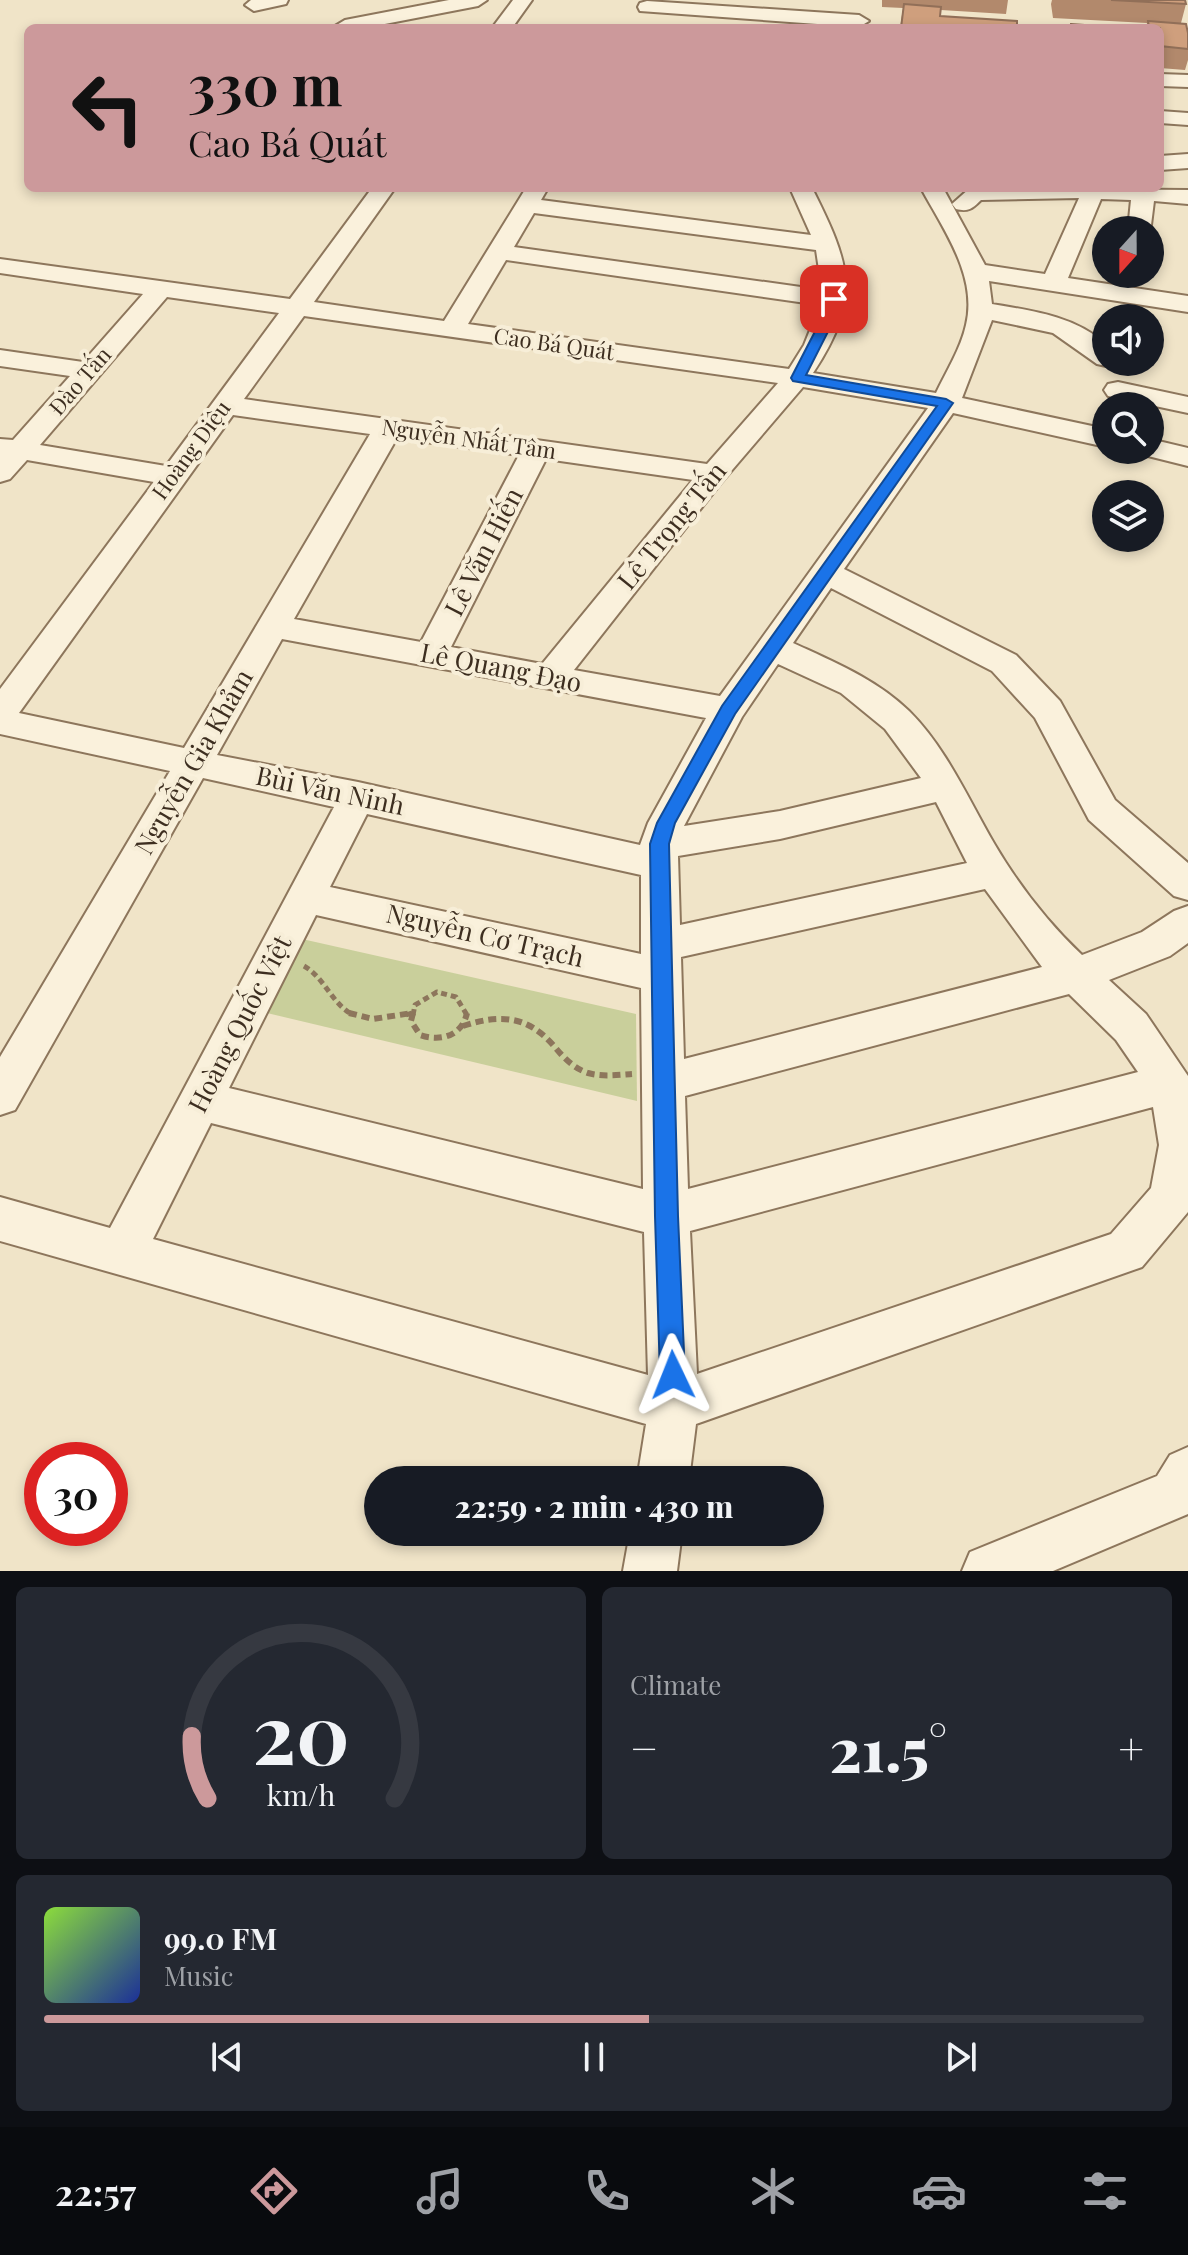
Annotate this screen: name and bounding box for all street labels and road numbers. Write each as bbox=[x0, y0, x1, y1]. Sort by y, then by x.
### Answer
street label: Cao Bá Quát bbox=[492, 320, 617, 366]
street label: Đào Tấn bbox=[41, 339, 117, 421]
street label: Hoàng Diệu bbox=[144, 394, 236, 505]
street label: Nguyễn Nhất Tâm bbox=[380, 410, 559, 465]
street label: Lê Trọng Tấn bbox=[608, 453, 733, 596]
street label: Lê Văn Hiến bbox=[434, 480, 530, 622]
street label: Lê Quang Đạo bbox=[418, 634, 585, 699]
street label: Nguyễn Gia Khảm bbox=[125, 662, 260, 860]
street label: Bùi Văn Ninh bbox=[253, 757, 408, 822]
street label: Nguyễn Cơ Trạch bbox=[383, 895, 587, 974]
street label: Hoàng Quốc Việt bbox=[178, 928, 299, 1118]

